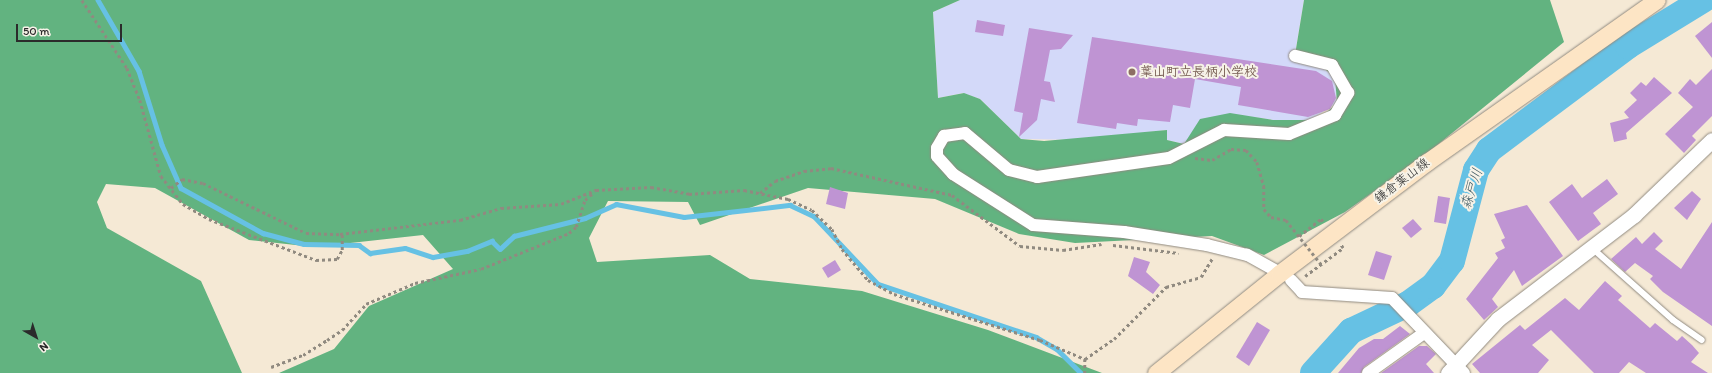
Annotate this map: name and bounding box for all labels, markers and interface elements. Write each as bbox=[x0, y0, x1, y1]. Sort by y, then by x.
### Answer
scale bar bbox=[18, 16, 124, 42]
text: 50 m bbox=[23, 24, 49, 38]
place label: 葉山町立長柄小学校 bbox=[1140, 64, 1257, 80]
marker: 葉山町立長柄小学校 bbox=[1127, 67, 1137, 77]
street label: 鎌倉葉山線 bbox=[1371, 155, 1433, 207]
water label: 森戸川 bbox=[1458, 166, 1486, 212]
north arrow bbox=[16, 317, 56, 357]
text: N bbox=[37, 339, 51, 354]

